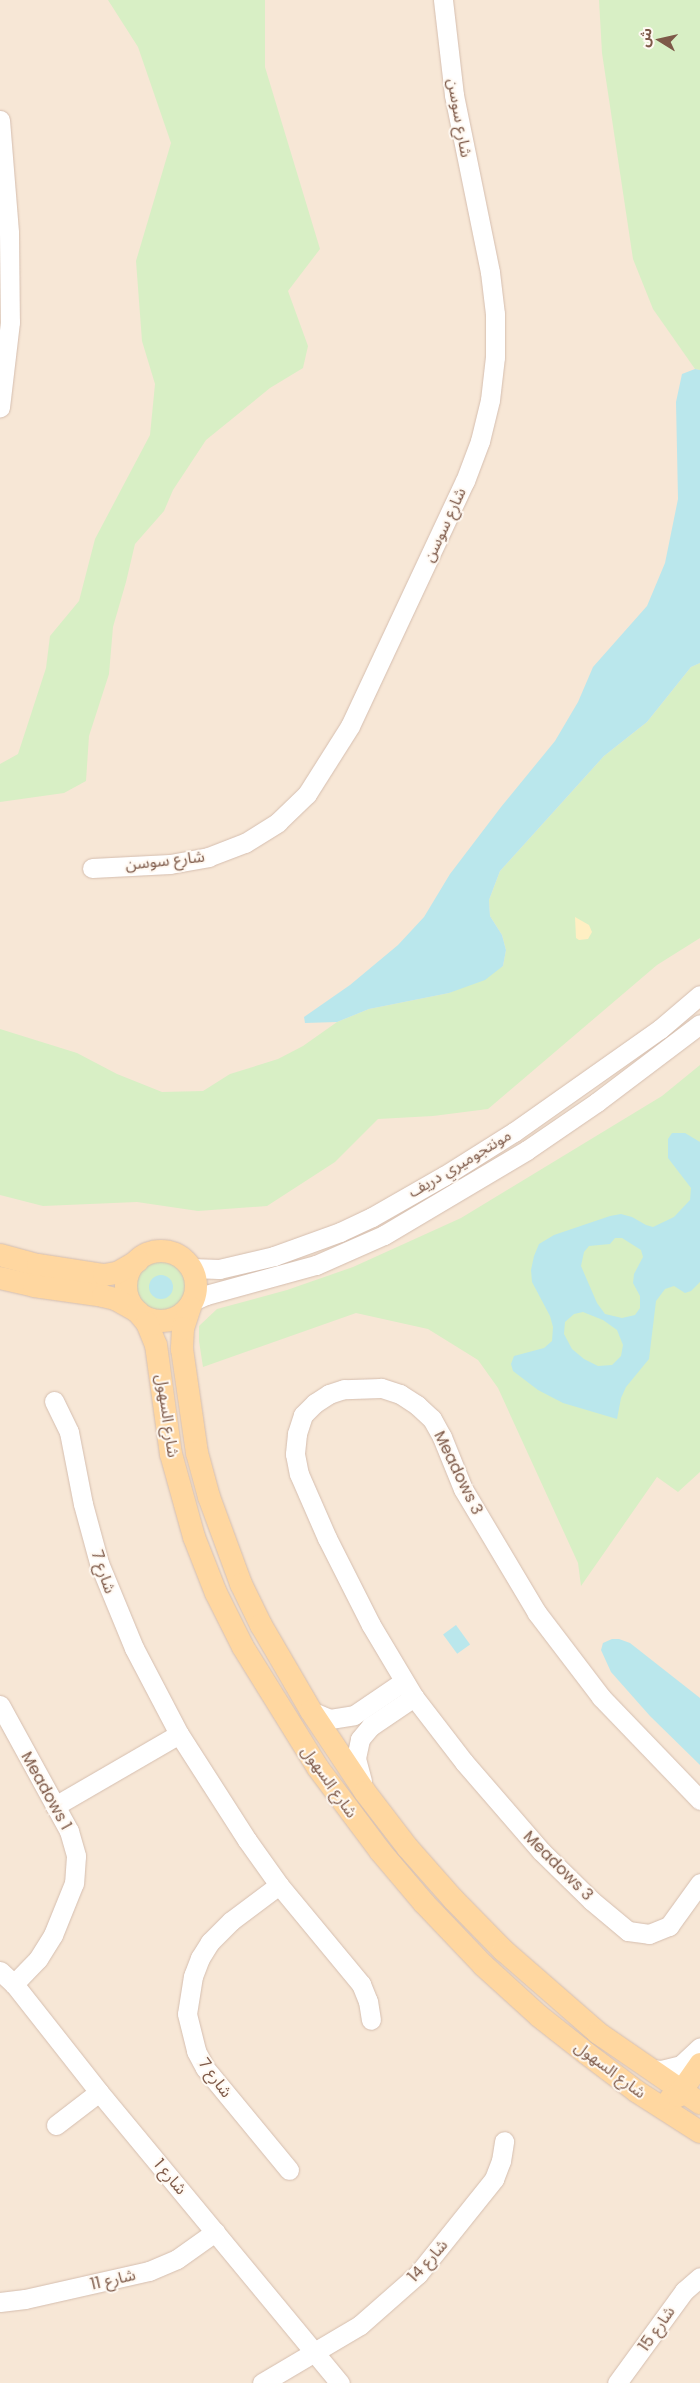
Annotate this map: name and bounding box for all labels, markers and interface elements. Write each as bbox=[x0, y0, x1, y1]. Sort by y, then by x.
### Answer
north arrow bbox=[635, 15, 685, 65]
text: ش bbox=[634, 26, 657, 49]
street label: شارع سوسن bbox=[443, 77, 475, 159]
street label: شارع سوسن bbox=[419, 485, 471, 565]
street label: شارع سوسن bbox=[124, 847, 206, 875]
street label: مونتجوميري دريف bbox=[405, 1126, 515, 1202]
street label: شارع السهول bbox=[152, 1373, 182, 1459]
street label: Meadows 3 bbox=[429, 1428, 487, 1518]
street label: شارع 7 bbox=[87, 1548, 119, 1596]
street label: شارع السهول bbox=[297, 1742, 361, 1822]
street label: Meadows 1 bbox=[17, 1749, 75, 1833]
street label: Meadows 3 bbox=[519, 1827, 597, 1905]
street label: شارع السهول bbox=[571, 2037, 649, 2103]
street label: شارع 7 bbox=[194, 2054, 236, 2102]
street label: شارع 1 bbox=[150, 2155, 190, 2199]
street label: شارع 14 bbox=[404, 2236, 452, 2286]
street label: شارع 11 bbox=[89, 2266, 137, 2294]
street label: شارع 15 bbox=[635, 2303, 679, 2355]

